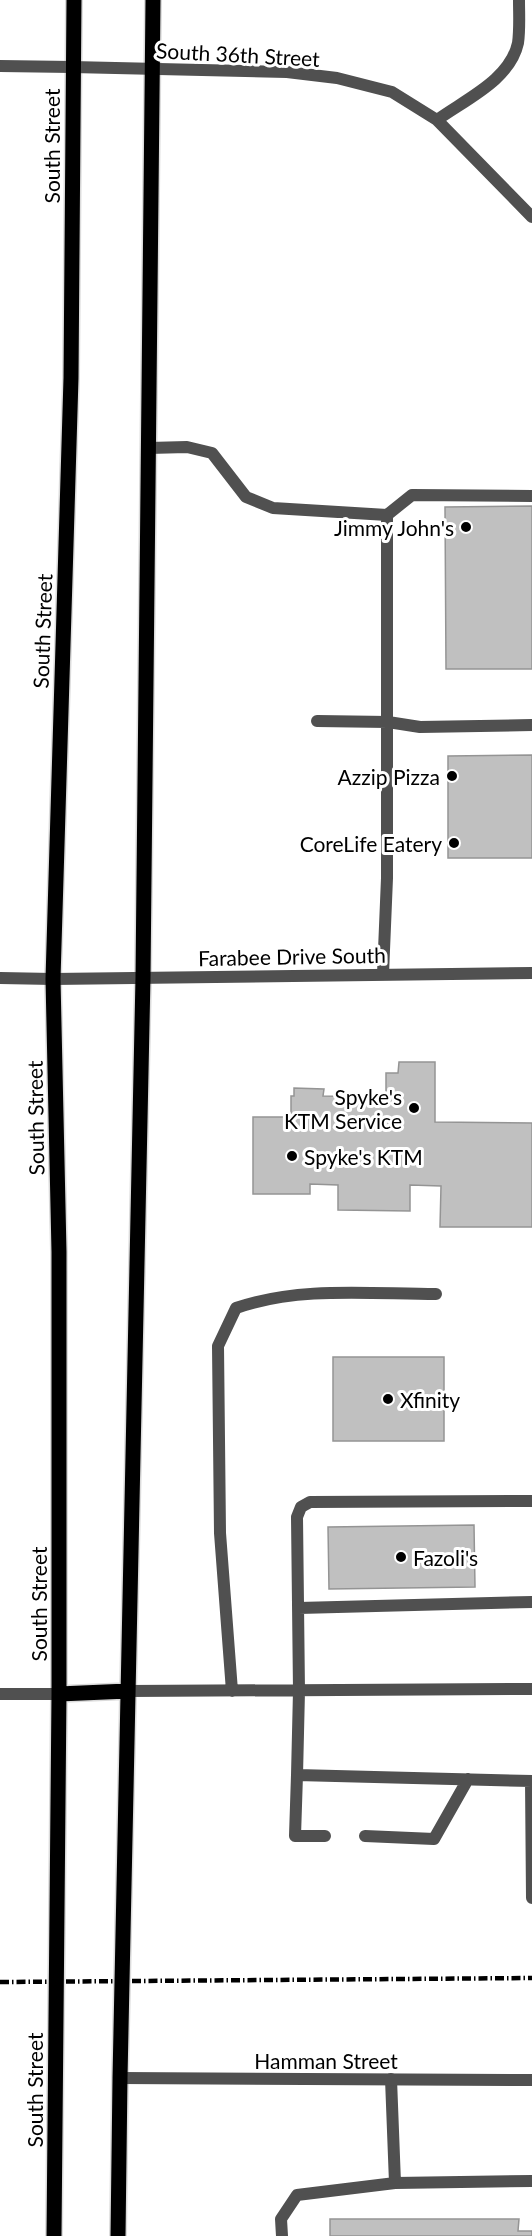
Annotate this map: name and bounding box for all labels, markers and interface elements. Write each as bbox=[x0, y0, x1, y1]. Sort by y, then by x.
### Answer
street label: South 36th Street bbox=[156, 37, 321, 71]
street label: South Street bbox=[39, 88, 64, 203]
place label: Jimmy John's bbox=[334, 515, 454, 540]
marker: Jimmy John's bbox=[459, 520, 473, 534]
street label: South Street bbox=[28, 573, 57, 689]
place label: Azzip Pizza bbox=[338, 764, 440, 789]
marker: Azzip Pizza bbox=[445, 769, 459, 783]
place label: CoreLife Eatery bbox=[300, 831, 442, 856]
marker: CoreLife Eatery bbox=[447, 836, 461, 850]
street label: Farabee Drive South bbox=[198, 942, 386, 970]
street label: South Street bbox=[21, 1060, 49, 1176]
place label: Spyke's KTM Service bbox=[284, 1084, 402, 1133]
marker: Spyke's KTM Service bbox=[407, 1101, 421, 1115]
place label: Spyke's KTM bbox=[304, 1144, 423, 1169]
marker: Spyke's KTM bbox=[285, 1149, 299, 1163]
place label: Xfinity bbox=[400, 1387, 460, 1412]
marker: Xfinity bbox=[381, 1392, 395, 1406]
place label: Fazoli's bbox=[413, 1545, 478, 1570]
street label: South Street bbox=[26, 1546, 51, 1661]
marker: Fazoli's bbox=[394, 1550, 408, 1564]
street label: South Street bbox=[22, 2032, 47, 2147]
street label: Hamman Street bbox=[254, 2048, 398, 2073]

